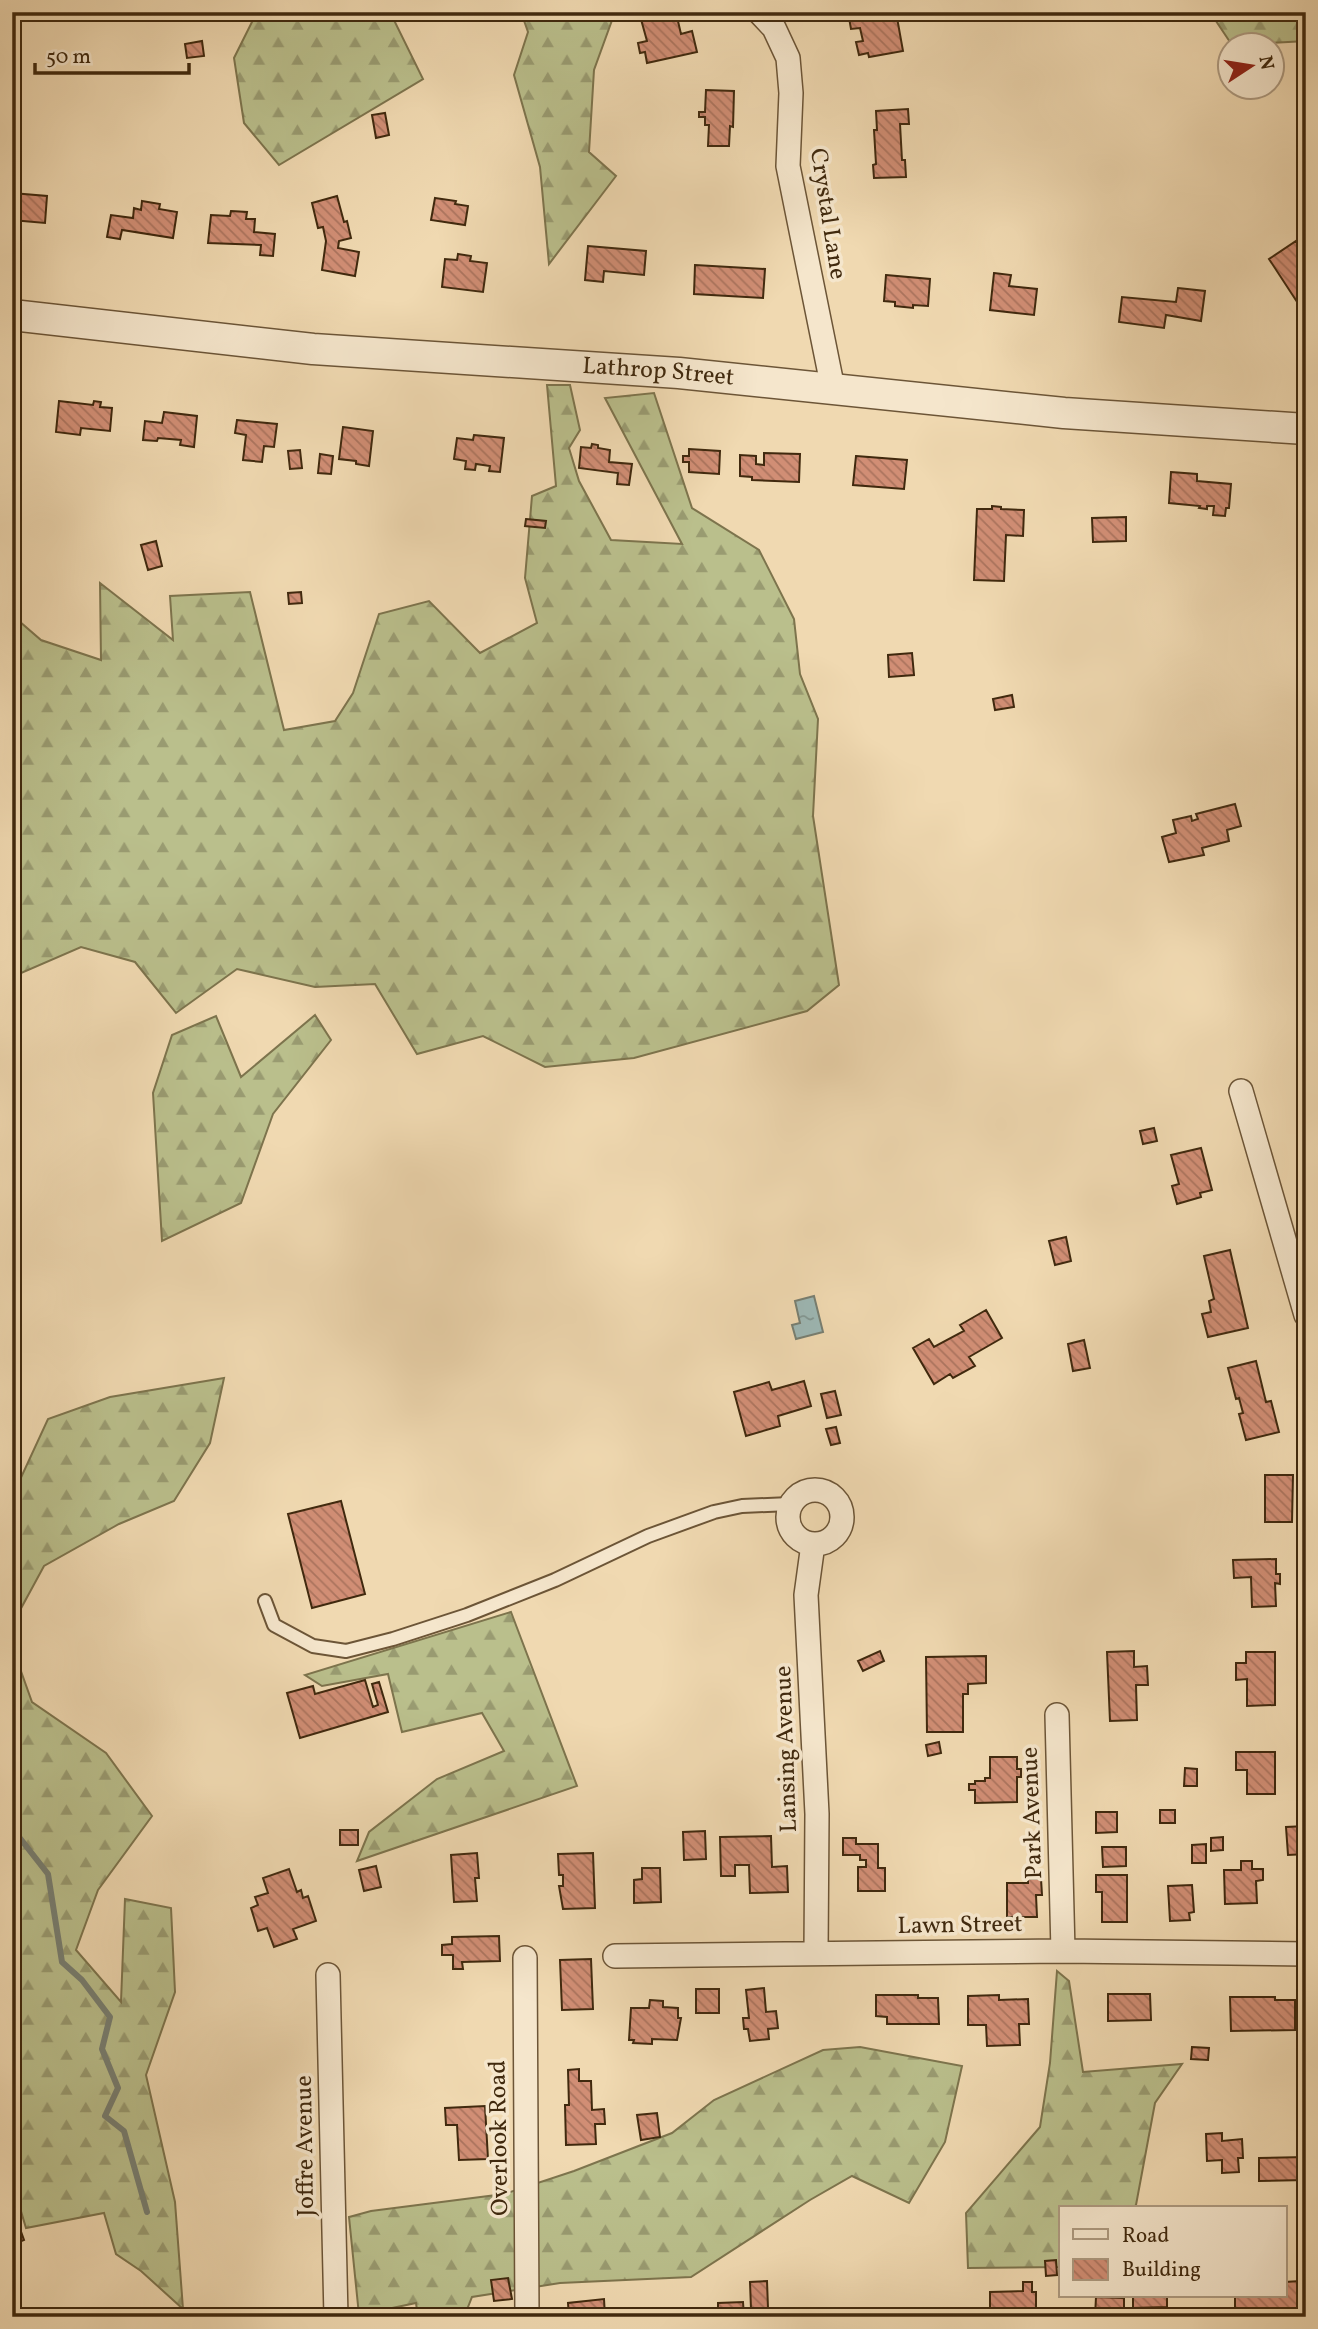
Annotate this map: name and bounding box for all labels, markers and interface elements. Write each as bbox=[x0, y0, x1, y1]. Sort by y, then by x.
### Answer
scale bar bbox=[35, 32, 189, 76]
north arrow bbox=[1216, 32, 1286, 102]
text: 50 m bbox=[46, 43, 91, 72]
text: N bbox=[1252, 53, 1280, 73]
street label: Crystal Lane bbox=[800, 146, 854, 282]
street label: Lathrop Street bbox=[581, 350, 736, 396]
street label: Lansing Avenue bbox=[767, 1665, 807, 1833]
street label: Park Avenue bbox=[1014, 1746, 1052, 1880]
street label: Lawn Street bbox=[897, 1908, 1023, 1944]
street label: Overlook Road bbox=[482, 2060, 518, 2216]
street label: Joffre Avenue bbox=[288, 2075, 324, 2217]
legend bbox=[1059, 2206, 1286, 2298]
text: Road bbox=[1122, 2222, 1169, 2251]
text: Building bbox=[1122, 2256, 1201, 2285]

